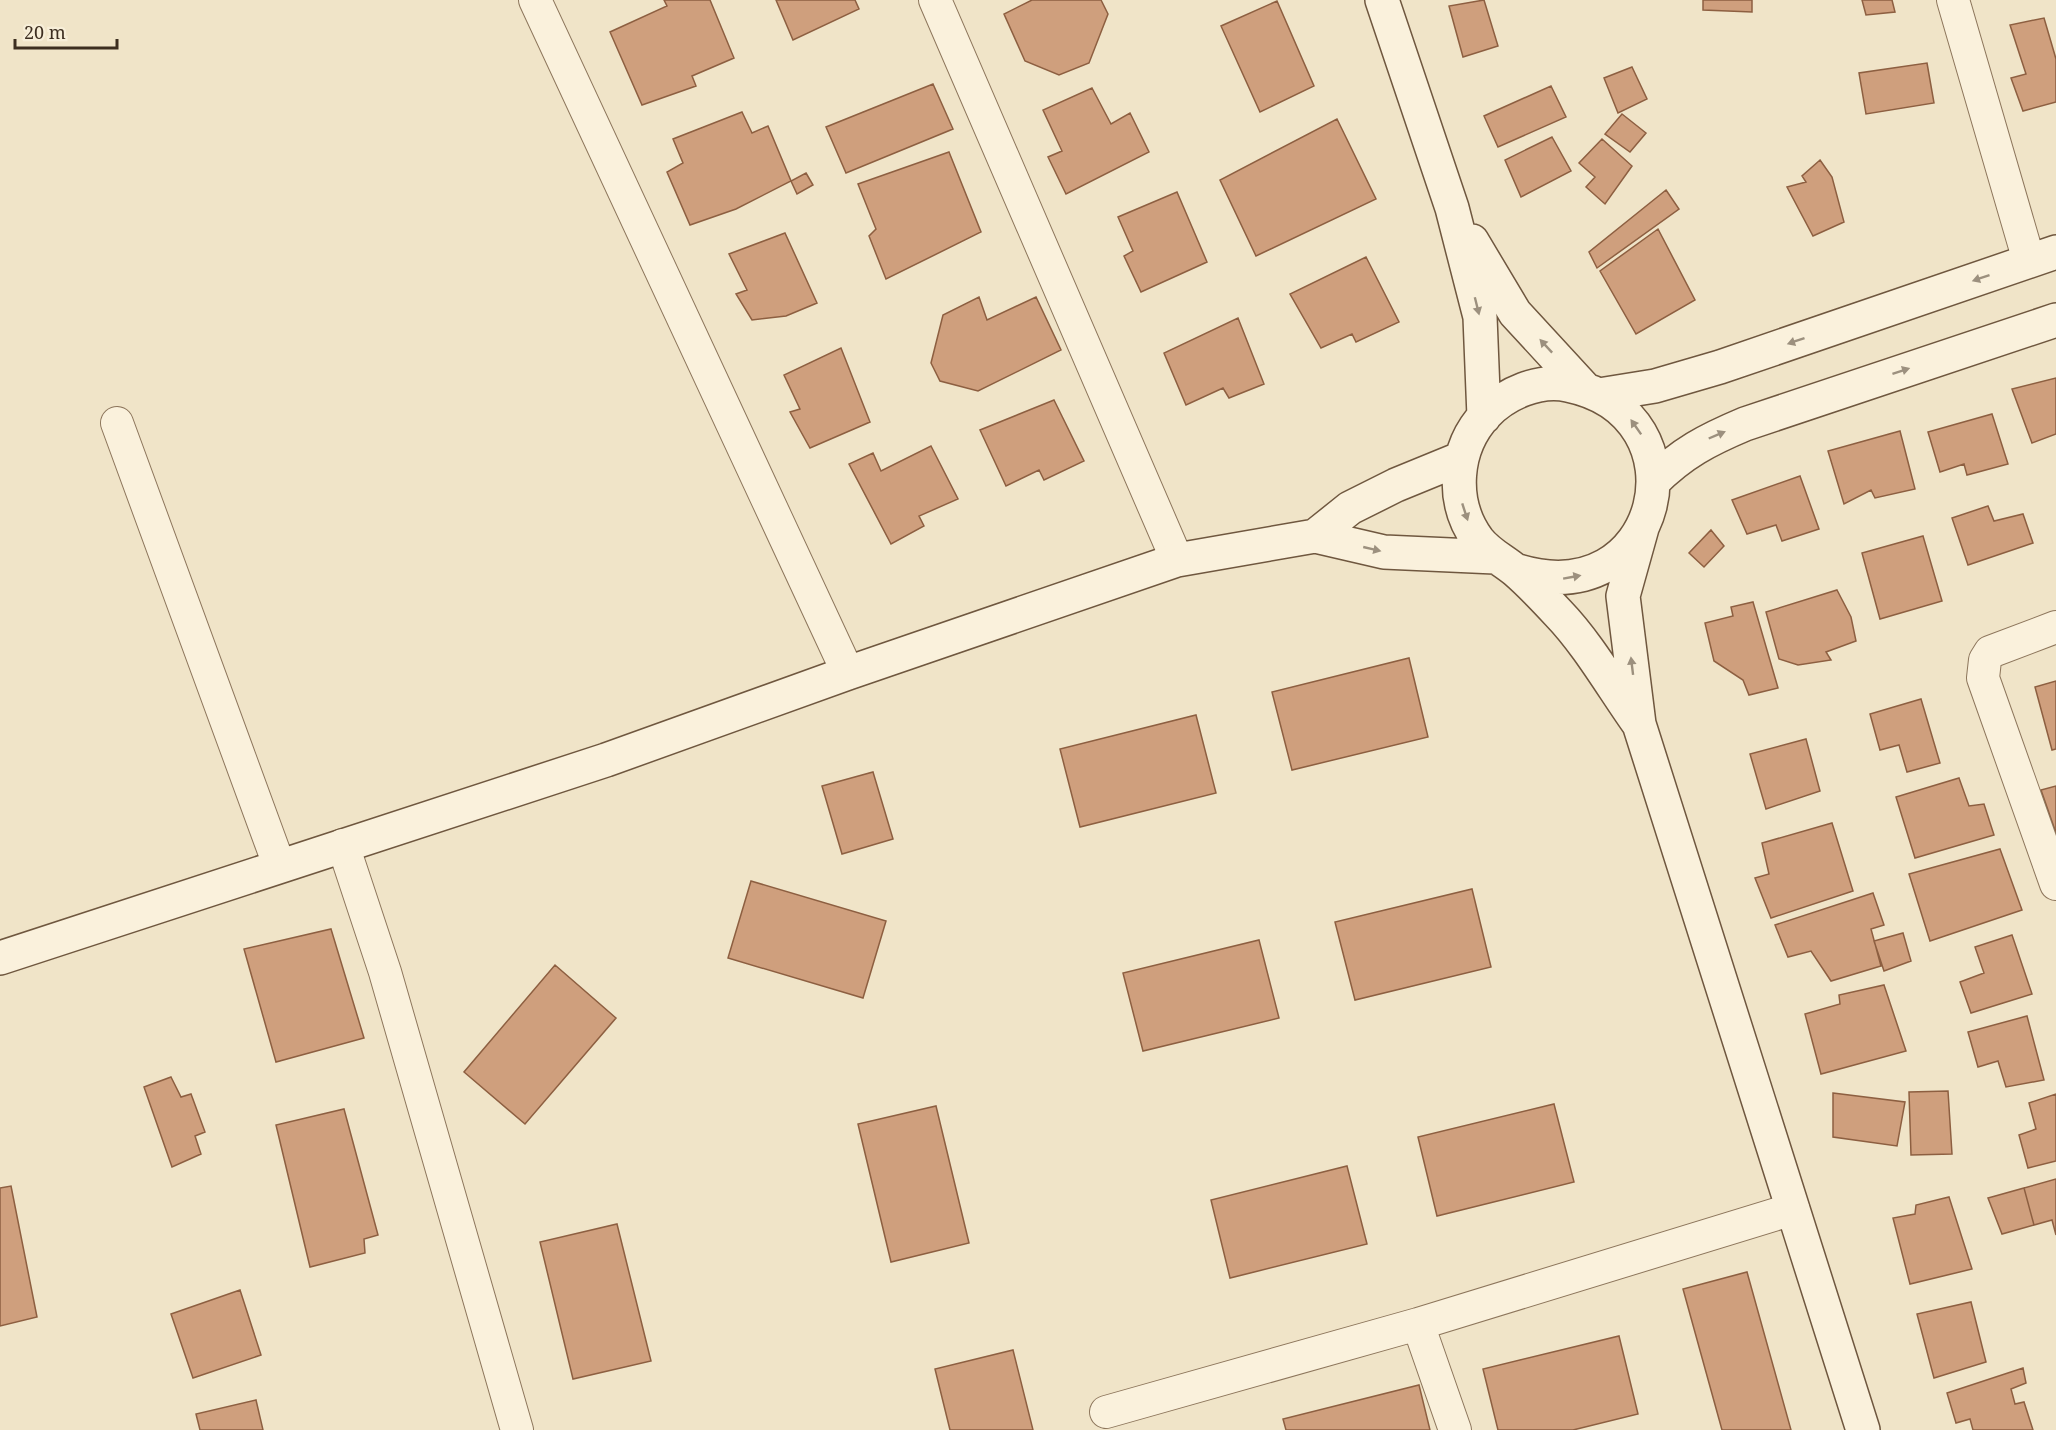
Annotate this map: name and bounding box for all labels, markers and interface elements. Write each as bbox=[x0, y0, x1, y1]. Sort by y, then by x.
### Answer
scale bar bbox=[15, 12, 117, 50]
text: 20 m bbox=[24, 20, 66, 44]
one-way arrow bbox=[1972, 274, 1990, 283]
one-way arrow bbox=[1473, 296, 1483, 315]
one-way arrow bbox=[1787, 337, 1805, 346]
one-way arrow bbox=[1539, 339, 1553, 353]
one-way arrow bbox=[1892, 366, 1910, 376]
one-way arrow bbox=[1630, 420, 1642, 436]
one-way arrow bbox=[1708, 430, 1726, 440]
one-way arrow bbox=[1461, 503, 1470, 521]
one-way arrow bbox=[1362, 545, 1381, 555]
one-way arrow bbox=[1563, 572, 1582, 581]
one-way arrow bbox=[1627, 657, 1637, 676]

